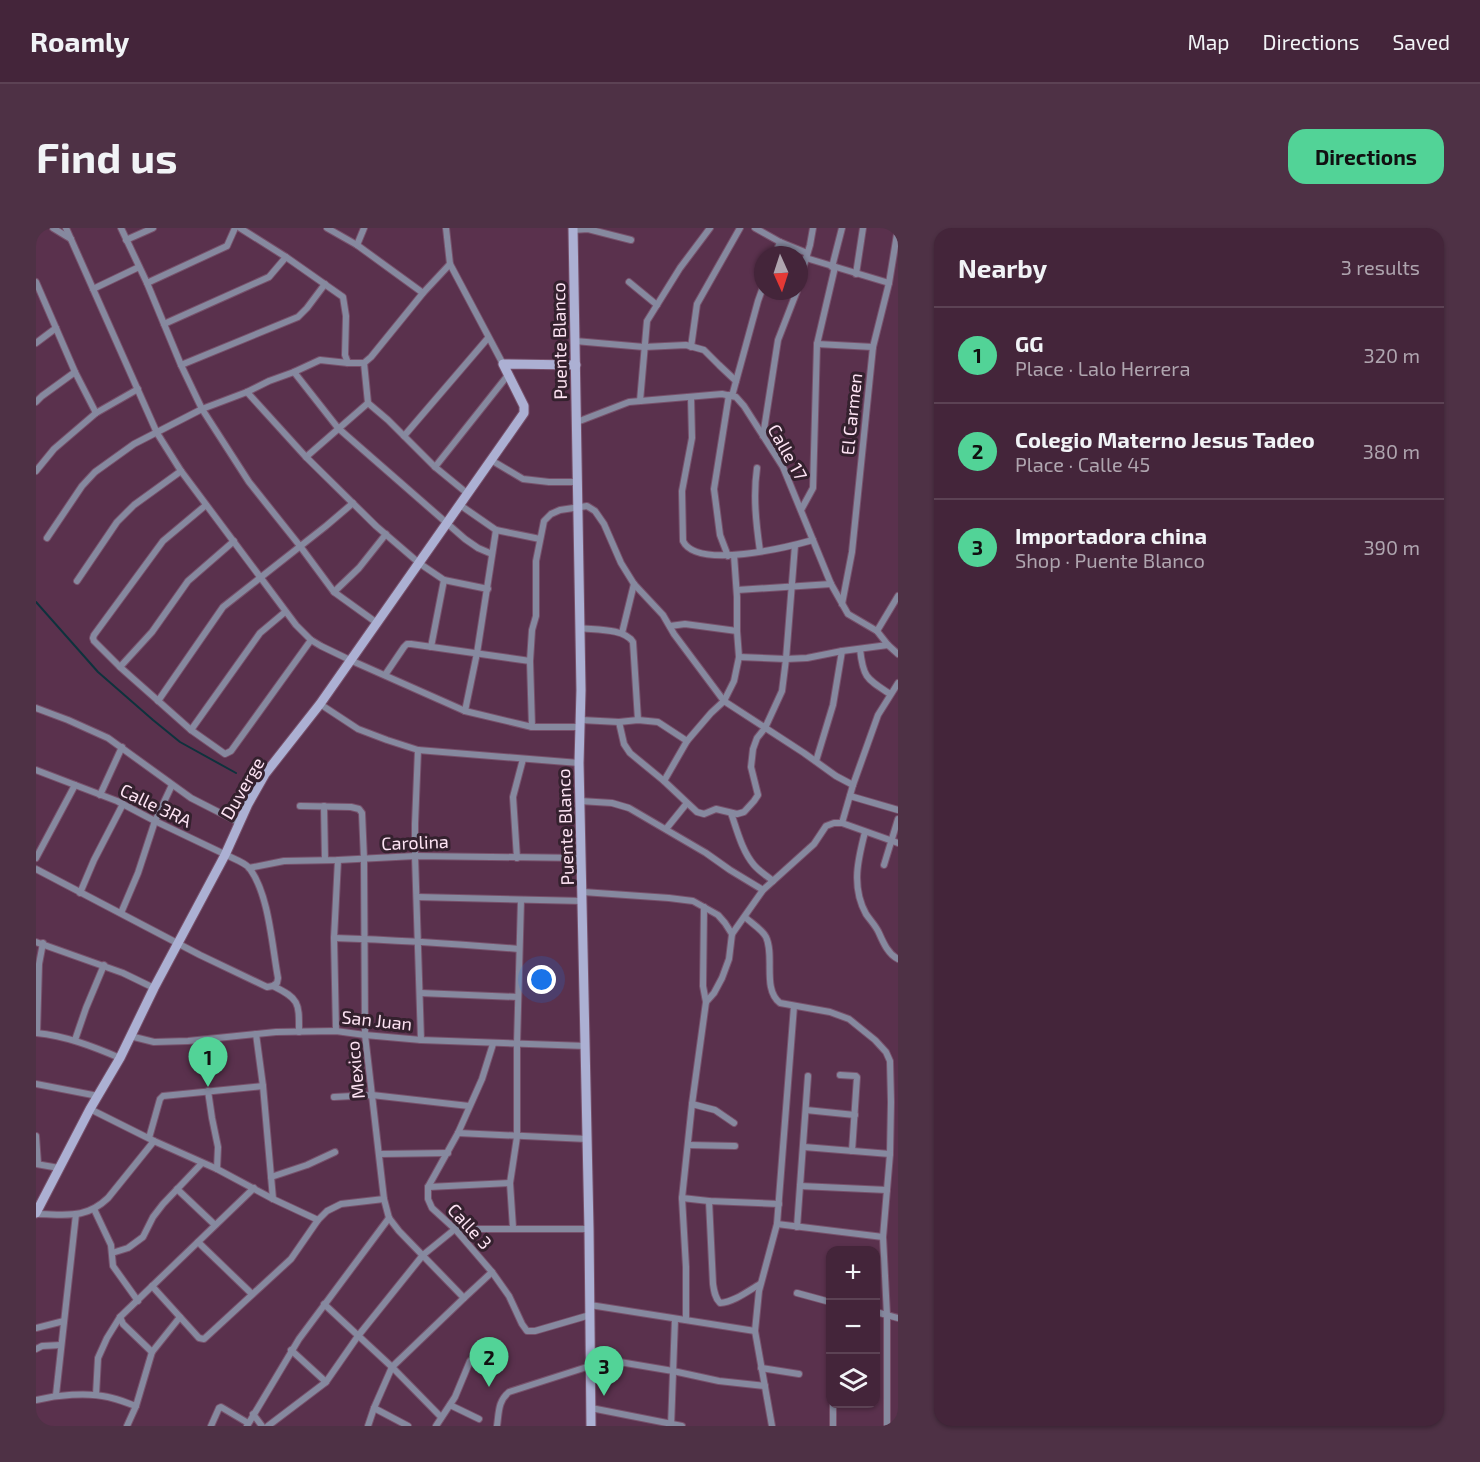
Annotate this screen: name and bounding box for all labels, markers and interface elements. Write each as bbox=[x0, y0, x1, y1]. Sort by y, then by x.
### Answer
text: Roamly bbox=[30, 24, 129, 58]
text: Map bbox=[1187, 29, 1230, 54]
text: Directions bbox=[1263, 29, 1359, 54]
text: Saved bbox=[1392, 29, 1450, 54]
button: Directions bbox=[1288, 129, 1444, 184]
text: Find us bbox=[36, 131, 178, 181]
north arrow bbox=[754, 246, 808, 300]
text: Nearby bbox=[958, 252, 1047, 283]
text: 3 results bbox=[1341, 255, 1420, 279]
street label: Puente Blanco bbox=[547, 282, 571, 400]
text: GG bbox=[1015, 330, 1044, 356]
text: 1 bbox=[973, 343, 982, 367]
text: 320 m bbox=[1364, 343, 1420, 367]
text: Place · Lalo Herrera bbox=[1015, 356, 1190, 380]
street label: El Carmen bbox=[836, 372, 866, 456]
street label: Calle 17 bbox=[764, 420, 812, 484]
text: Colegio Materno Jesus Tadeo bbox=[1015, 426, 1315, 452]
text: 2 bbox=[972, 439, 983, 463]
text: 380 m bbox=[1363, 439, 1420, 463]
text: Place · Calle 45 bbox=[1015, 452, 1150, 476]
text: Importadora china bbox=[1015, 522, 1207, 548]
text: 3 bbox=[972, 535, 983, 559]
text: 390 m bbox=[1363, 535, 1420, 559]
text: Shop · Puente Blanco bbox=[1015, 548, 1205, 572]
street label: Duverge bbox=[215, 753, 269, 823]
street label: Puente Blanco bbox=[552, 768, 578, 886]
street label: Calle 3RA bbox=[117, 778, 196, 832]
street label: Carolina bbox=[381, 830, 449, 854]
your location bbox=[527, 965, 556, 994]
street label: San Juan bbox=[341, 1005, 413, 1035]
pin: 1 bbox=[188, 1038, 228, 1087]
street label: Mexico bbox=[341, 1040, 369, 1100]
street label: Calle 3 bbox=[443, 1199, 497, 1253]
map controls bbox=[826, 1246, 880, 1408]
button: + bbox=[826, 1246, 880, 1300]
button: − bbox=[826, 1300, 880, 1354]
pin: 2 bbox=[470, 1338, 508, 1387]
pin: 3 bbox=[584, 1346, 624, 1396]
button: layers bbox=[826, 1354, 880, 1408]

